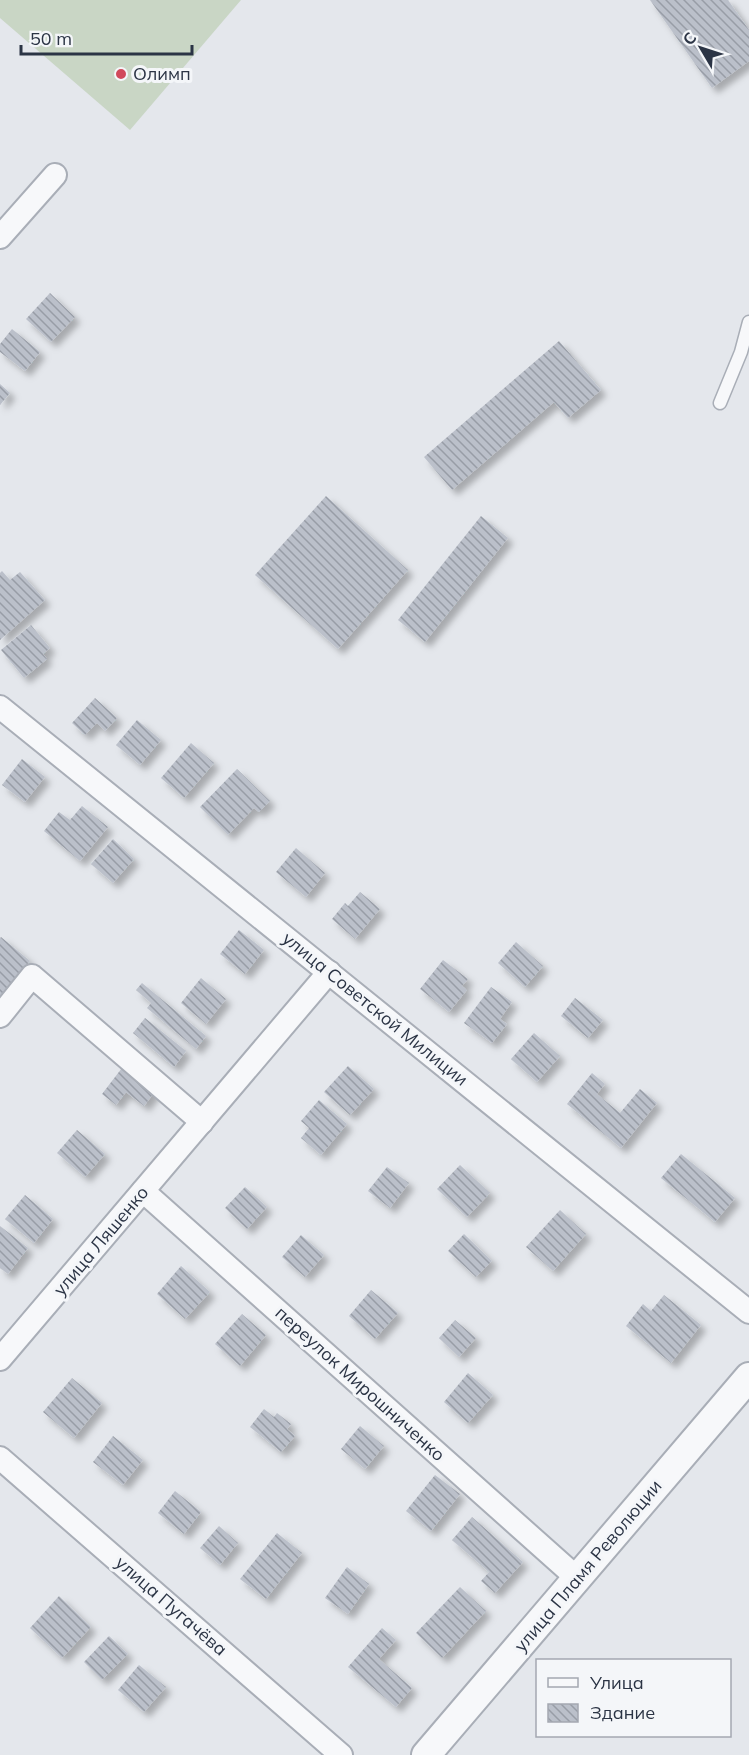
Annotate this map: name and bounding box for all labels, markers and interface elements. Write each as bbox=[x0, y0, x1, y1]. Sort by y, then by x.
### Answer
scale bar bbox=[21, 18, 192, 56]
north arrow bbox=[671, 18, 731, 78]
text: 50 m bbox=[30, 27, 72, 50]
text: С bbox=[678, 28, 701, 49]
place label: Олимп bbox=[133, 62, 191, 85]
marker: Олимп bbox=[114, 67, 128, 81]
street label: улица Советской Милиции bbox=[278, 927, 473, 1091]
street label: улица Ляшенко bbox=[48, 1181, 153, 1300]
street label: переулок Мирошниченко bbox=[271, 1301, 450, 1466]
street label: улица Пламя Революции bbox=[509, 1475, 667, 1657]
street label: улица Пугачёва bbox=[111, 1551, 232, 1660]
legend bbox=[536, 1659, 731, 1737]
text: Улица bbox=[589, 1671, 644, 1694]
text: Здание bbox=[590, 1701, 655, 1724]

